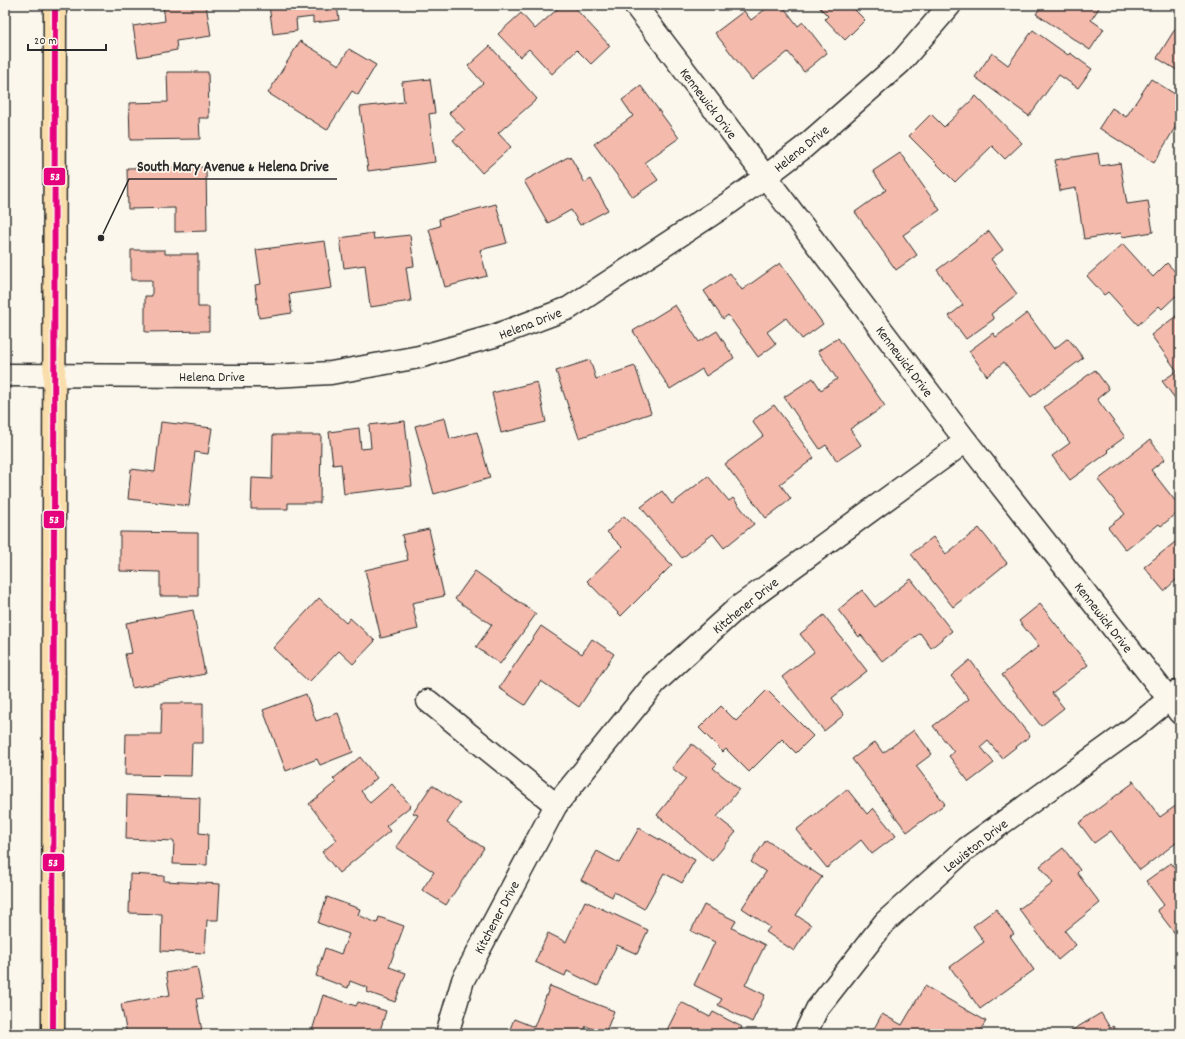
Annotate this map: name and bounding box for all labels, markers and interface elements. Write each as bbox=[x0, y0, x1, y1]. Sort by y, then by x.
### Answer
scale bar bbox=[28, 26, 106, 52]
text: 20 m bbox=[34, 33, 57, 50]
street label: Kennewick Drive bbox=[674, 64, 741, 144]
street label: Helena Drive bbox=[770, 121, 834, 178]
callout: South Mary Avenue & Helena Drive bbox=[129, 152, 337, 179]
text: South Mary Avenue & Helena Drive bbox=[137, 157, 329, 179]
line badge: 53 bbox=[43, 167, 66, 186]
text: 53 bbox=[50, 170, 60, 186]
street label: Helena Drive bbox=[496, 304, 565, 346]
street label: Kennewick Drive bbox=[870, 322, 937, 402]
street label: Helena Drive bbox=[179, 368, 245, 388]
line badge: 53 bbox=[43, 510, 65, 529]
text: 53 bbox=[49, 513, 59, 529]
street label: Kitchener Drive bbox=[709, 573, 784, 640]
street label: Kennewick Drive bbox=[1068, 579, 1136, 658]
street label: Lewiston Drive bbox=[940, 815, 1013, 878]
line badge: 53 bbox=[42, 853, 65, 872]
text: 53 bbox=[48, 856, 58, 872]
street label: Kitchener Drive bbox=[470, 878, 525, 958]

